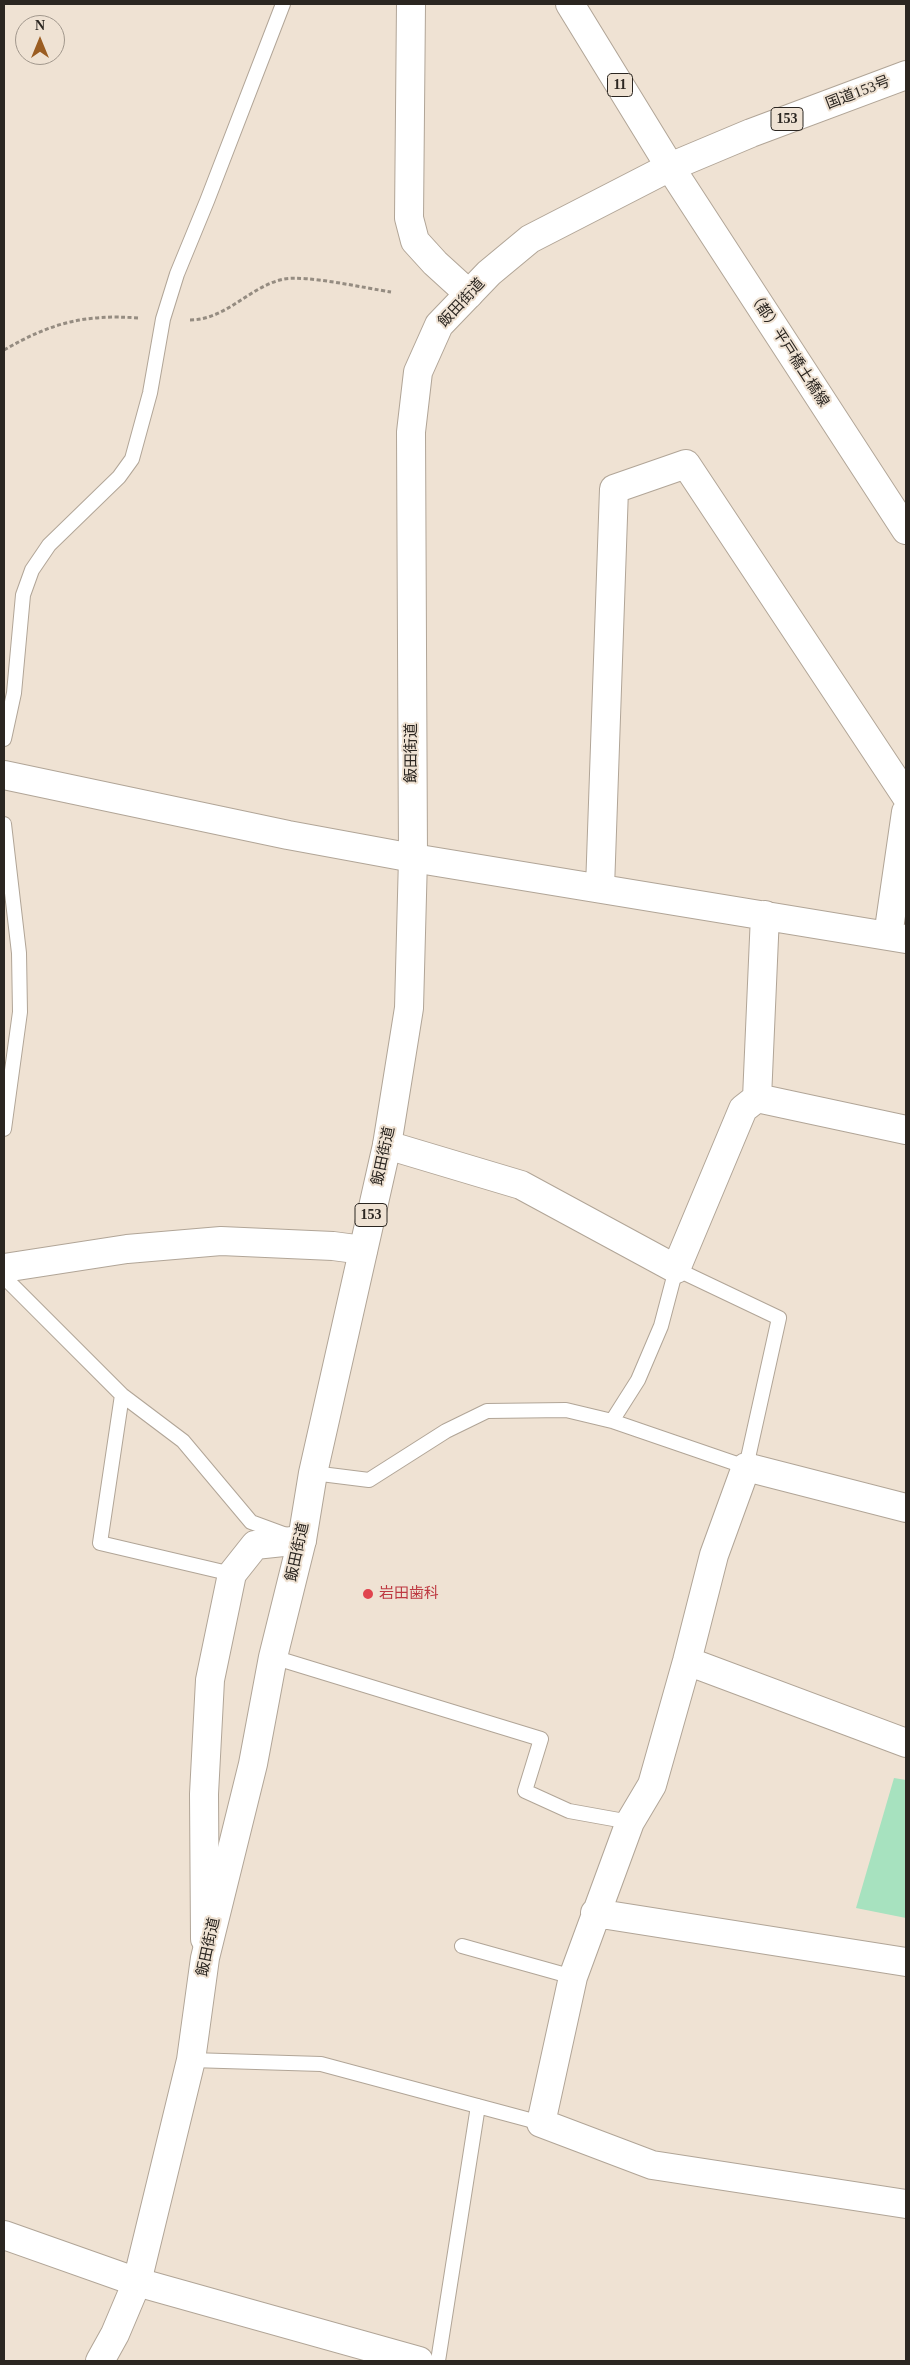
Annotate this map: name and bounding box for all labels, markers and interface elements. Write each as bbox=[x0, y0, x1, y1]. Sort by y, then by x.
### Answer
north arrow bbox=[15, 15, 65, 65]
text: N bbox=[35, 18, 45, 33]
street label: 国道153号 bbox=[823, 73, 893, 113]
road number: 11 bbox=[608, 74, 632, 96]
road number: 153 bbox=[771, 108, 803, 130]
street label: 飯田街道 bbox=[435, 275, 489, 331]
street label: （都）平戸橋土橋線 bbox=[744, 287, 832, 411]
street label: 飯田街道 bbox=[403, 723, 421, 783]
street label: 飯田街道 bbox=[369, 1125, 399, 1187]
road number: 153 bbox=[355, 1204, 387, 1226]
street label: 飯田街道 bbox=[283, 1521, 313, 1583]
place label: 岩田歯科 bbox=[379, 1585, 439, 1603]
marker: 岩田歯科 bbox=[361, 1587, 375, 1601]
street label: 飯田街道 bbox=[194, 1916, 224, 1978]

